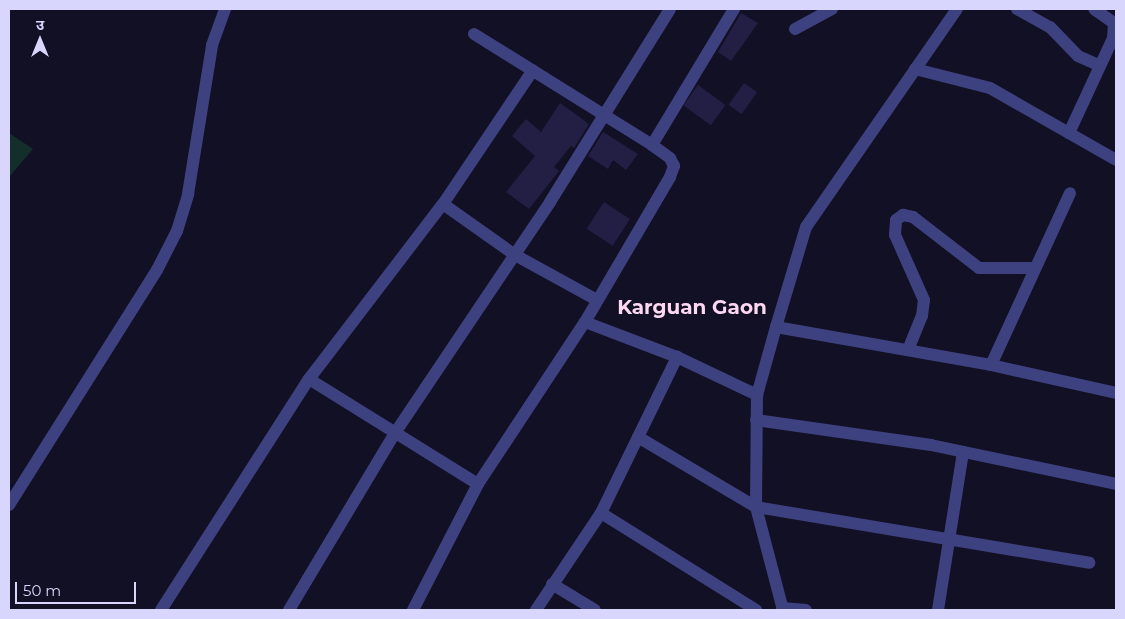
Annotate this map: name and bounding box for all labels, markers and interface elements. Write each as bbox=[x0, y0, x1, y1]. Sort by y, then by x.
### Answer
north arrow bbox=[15, 15, 65, 65]
text: उ bbox=[36, 16, 44, 34]
district label: Karguan Gaon bbox=[617, 295, 767, 319]
scale bar bbox=[18, 572, 139, 604]
text: 50 m bbox=[23, 581, 61, 600]

